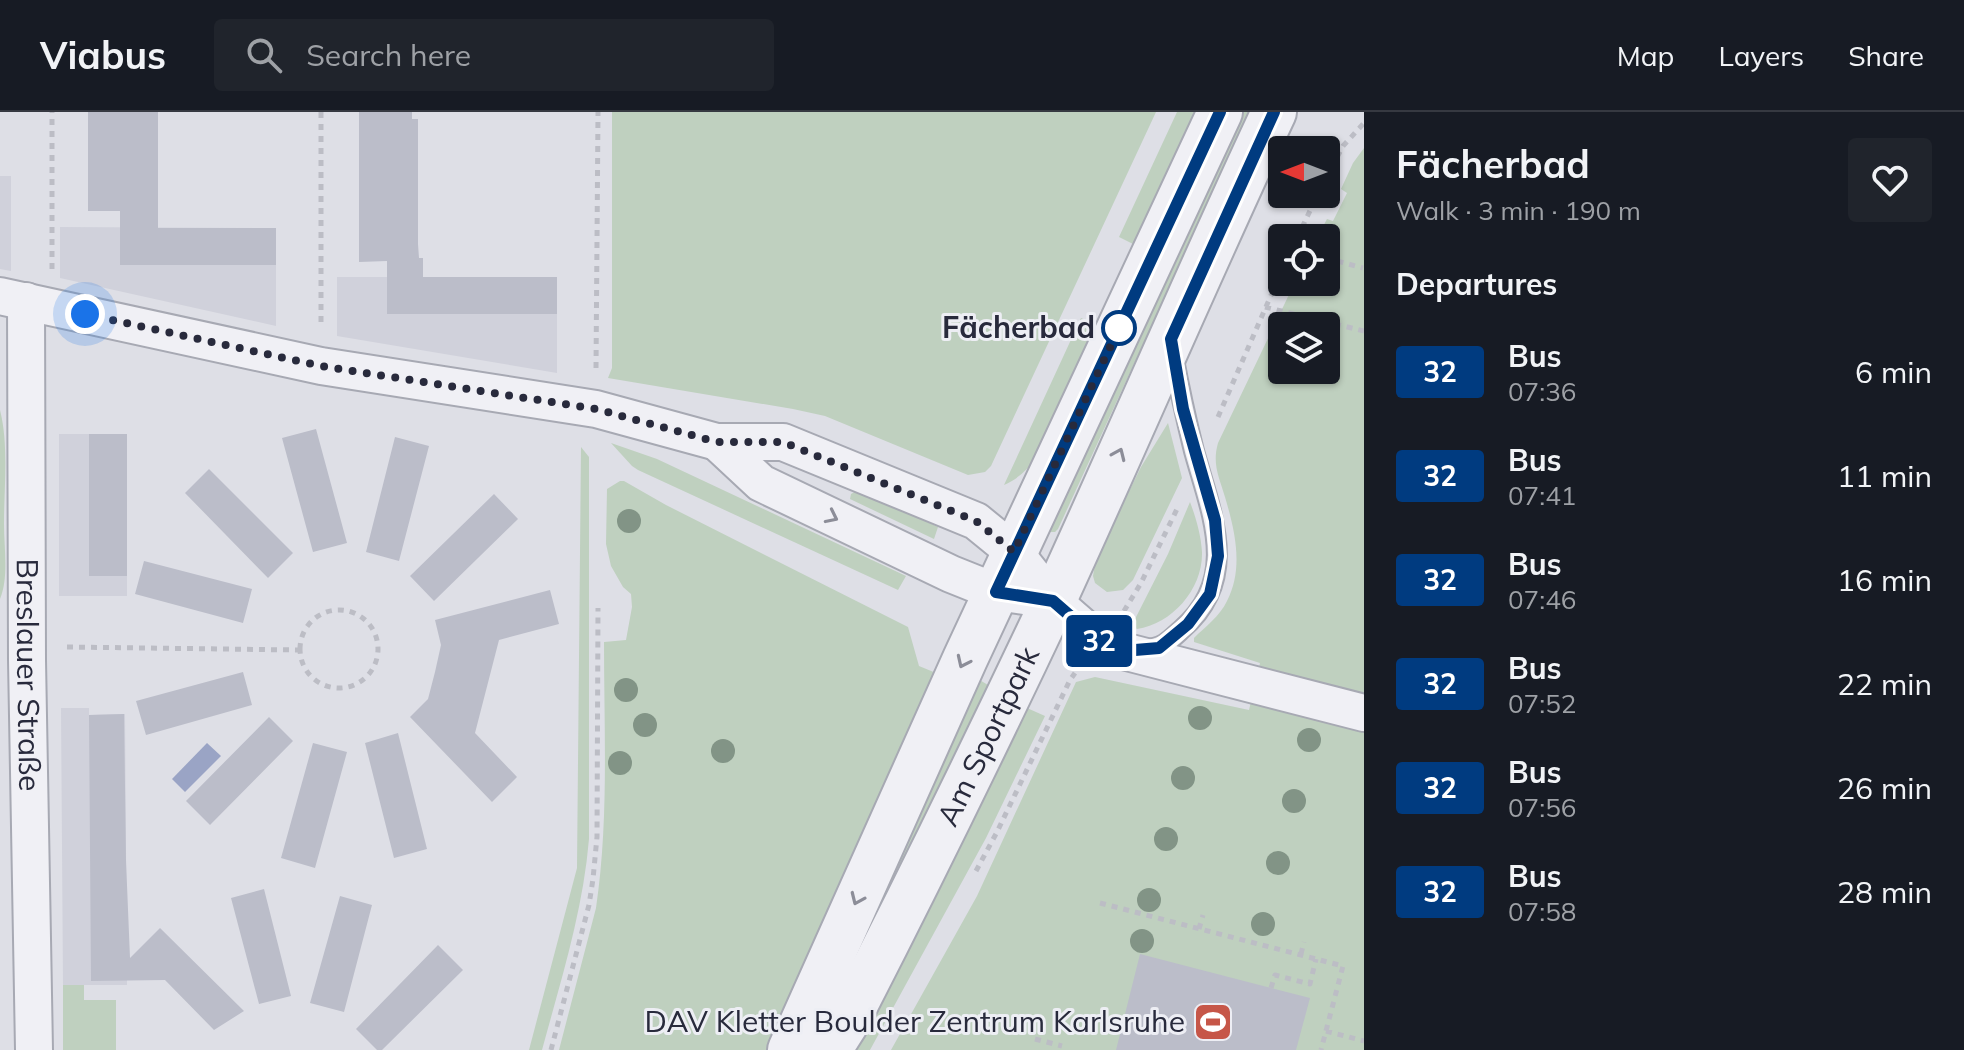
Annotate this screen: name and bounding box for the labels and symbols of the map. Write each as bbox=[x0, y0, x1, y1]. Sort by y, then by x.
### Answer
north arrow bbox=[1268, 136, 1340, 208]
your location bbox=[65, 294, 105, 334]
place label: Fächerbad bbox=[942, 308, 1095, 346]
marker: Fächerbad bbox=[1102, 311, 1136, 345]
one-way arrow bbox=[1109, 448, 1125, 462]
one-way arrow bbox=[823, 507, 838, 523]
street label: Breslauer Straße bbox=[9, 558, 49, 792]
line badge: 32 bbox=[1063, 615, 1135, 667]
street label: Am Sportpark bbox=[928, 640, 1047, 832]
one-way arrow bbox=[957, 654, 973, 669]
one-way arrow bbox=[850, 891, 866, 906]
sports icon: DAV Kletter Boulder Zentrum Karlsruhe bbox=[1192, 1001, 1234, 1043]
place label: DAV Kletter Boulder Zentrum Karlsruhe bbox=[645, 1002, 1185, 1040]

